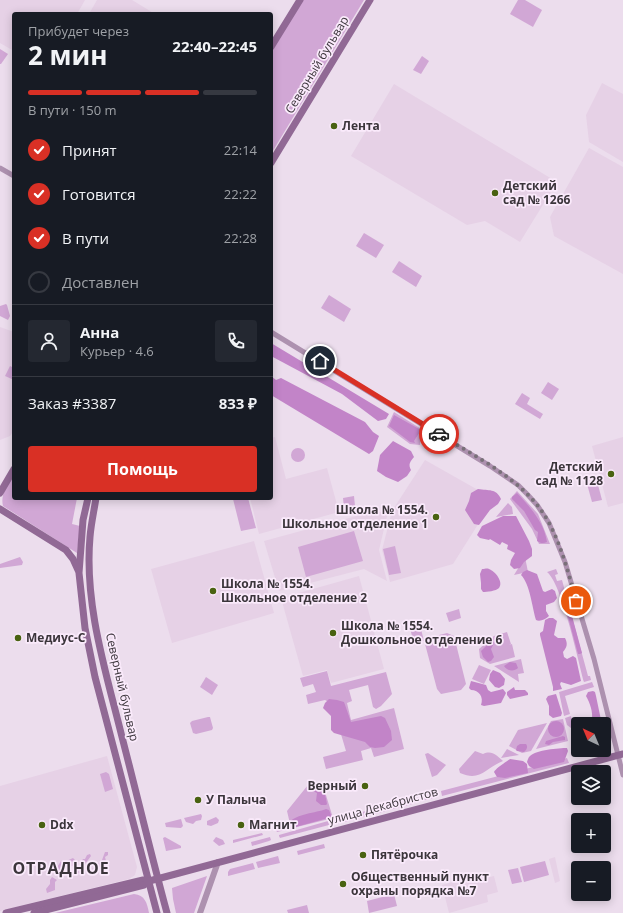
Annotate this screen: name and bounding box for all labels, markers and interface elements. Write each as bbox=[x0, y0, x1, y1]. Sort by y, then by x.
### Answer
street label: Северный бульвар bbox=[281, 13, 352, 117]
text: Прибудет через bbox=[28, 22, 129, 40]
text: 22:40–22:45 bbox=[172, 36, 257, 56]
text: 2 мин bbox=[28, 37, 108, 73]
text: В пути · 150 m bbox=[28, 101, 117, 119]
place label: Лента bbox=[342, 117, 380, 134]
marker: Лента bbox=[329, 121, 339, 131]
icon: check bbox=[28, 139, 50, 161]
text: Принят bbox=[62, 140, 117, 160]
text: 22:14 bbox=[224, 141, 257, 159]
place label: Детский сад № 1266 bbox=[503, 177, 571, 208]
icon: check bbox=[28, 183, 50, 205]
text: Готовится bbox=[62, 184, 136, 204]
text: 22:22 bbox=[224, 185, 257, 203]
marker: Детский сад № 1266 bbox=[490, 188, 500, 198]
icon: check bbox=[28, 227, 50, 249]
text: В пути bbox=[62, 228, 109, 248]
text: 22:28 bbox=[224, 229, 257, 247]
text: Доставлен bbox=[62, 272, 139, 292]
button: person bbox=[28, 320, 70, 362]
button: phone bbox=[215, 320, 257, 362]
text: Анна bbox=[80, 322, 119, 342]
text: Курьер · 4.6 bbox=[80, 342, 154, 360]
pin bbox=[303, 344, 337, 378]
icon: home bbox=[309, 350, 331, 372]
text: Заказ #3387 bbox=[28, 393, 116, 413]
text: 833 ₽ bbox=[219, 393, 257, 413]
courier bbox=[419, 414, 459, 454]
icon: car bbox=[428, 423, 450, 445]
button: Помощь bbox=[28, 446, 257, 492]
place label: Детский сад № 1128 bbox=[536, 458, 603, 489]
marker: Детский сад № 1128 bbox=[606, 469, 616, 479]
place label: Школа № 1554. Школьное отделение 1 bbox=[282, 501, 428, 532]
marker: Школа № 1554. Школьное отделение 1 bbox=[431, 512, 441, 522]
place label: Школа № 1554. Школьное отделение 2 bbox=[221, 575, 367, 606]
pin bbox=[559, 584, 593, 618]
marker: Школа № 1554. Школьное отделение 2 bbox=[208, 586, 218, 596]
icon: bag bbox=[565, 590, 587, 612]
place label: Школа № 1554. Дошкольное отделение 6 bbox=[341, 617, 503, 648]
marker: Школа № 1554. Дошкольное отделение 6 bbox=[328, 628, 338, 638]
place label: Медиус-С bbox=[26, 629, 86, 646]
street label: Северный бульвар bbox=[102, 631, 143, 743]
marker: Медиус-С bbox=[13, 633, 23, 643]
north arrow bbox=[571, 717, 611, 757]
map controls bbox=[571, 717, 611, 901]
button: layers bbox=[571, 765, 611, 805]
place label: Верный bbox=[307, 777, 357, 794]
marker: Верный bbox=[360, 781, 370, 791]
street label: улица Декабристов bbox=[326, 783, 440, 828]
place label: У Палыча bbox=[206, 791, 266, 808]
marker: У Палыча bbox=[193, 795, 203, 805]
button: + bbox=[571, 813, 611, 853]
place label: Ddx bbox=[50, 816, 73, 833]
place label: Магнит bbox=[249, 816, 297, 833]
marker: Ddx bbox=[37, 820, 47, 830]
marker: Магнит bbox=[236, 820, 246, 830]
place label: Пятёрочка bbox=[371, 846, 438, 863]
marker: Пятёрочка bbox=[358, 850, 368, 860]
district label: ОТРАДНОЕ bbox=[12, 857, 110, 879]
button: − bbox=[571, 861, 611, 901]
place label: Общественный пункт охраны порядка №7 bbox=[351, 868, 489, 899]
marker: Общественный пункт охраны порядка №7 bbox=[338, 879, 348, 889]

